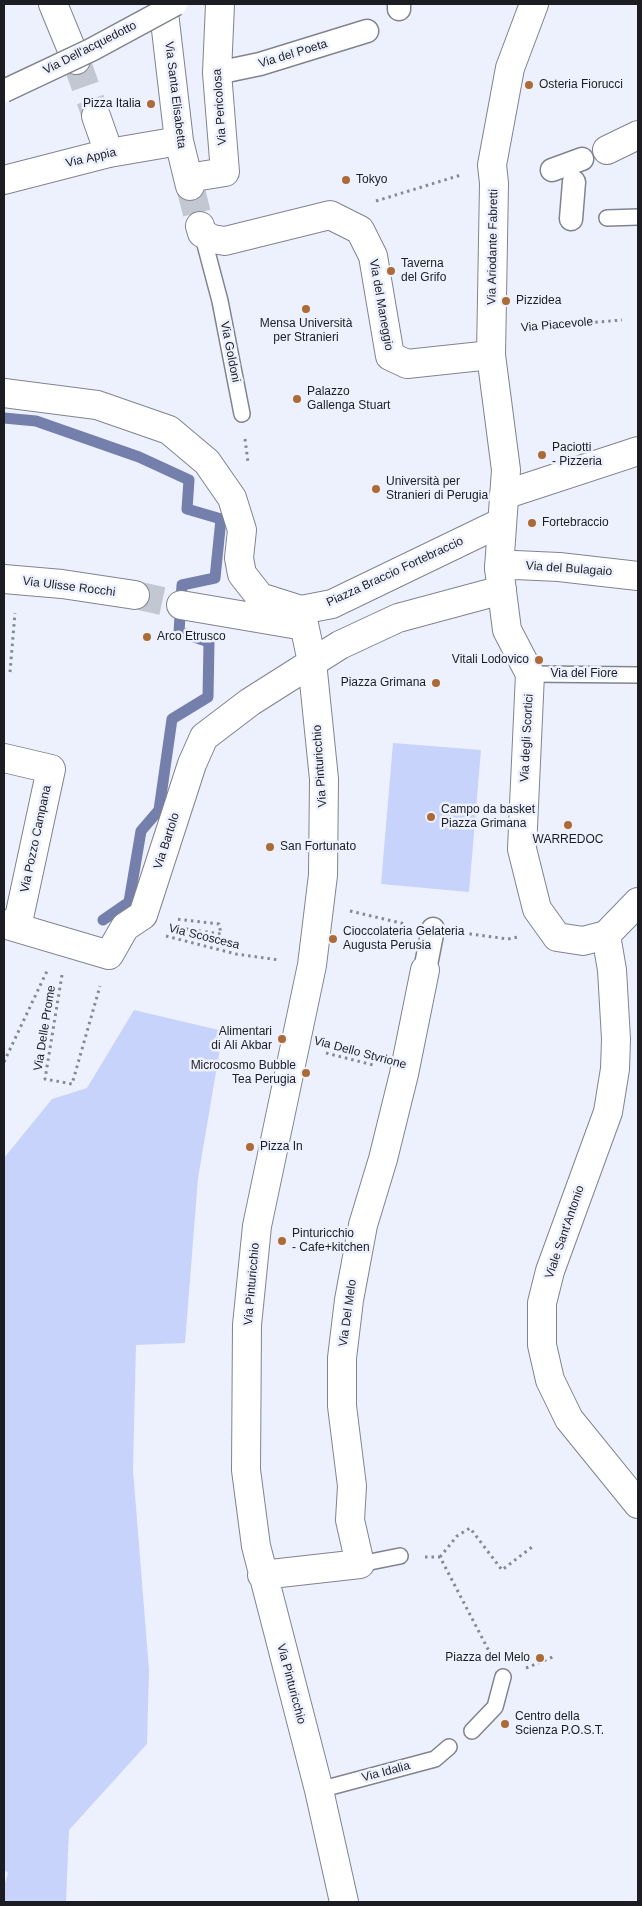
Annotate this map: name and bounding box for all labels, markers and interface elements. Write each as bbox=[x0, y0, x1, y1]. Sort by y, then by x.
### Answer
street label: Via Dell'acquedotto bbox=[41, 18, 139, 78]
street label: Via del Poeta bbox=[257, 37, 329, 71]
street label: Via Santa Elisabetta bbox=[161, 41, 189, 149]
street label: Via Pericolosa bbox=[210, 68, 230, 146]
place label: Osteria Fiorucci bbox=[539, 78, 623, 92]
marker: Osteria Fiorucci bbox=[523, 79, 535, 91]
place label: Pizza Italia bbox=[83, 97, 141, 111]
marker: Pizza Italia bbox=[145, 98, 157, 110]
street label: Via Appia bbox=[64, 145, 118, 171]
place label: Tokyo bbox=[356, 173, 387, 187]
marker: Tokyo bbox=[340, 174, 352, 186]
street label: Via Ariodante Fabretti bbox=[485, 189, 501, 305]
place label: Taverna del Grifo bbox=[401, 257, 446, 285]
street label: Via del Maneggio bbox=[366, 258, 396, 352]
marker: Taverna del Grifo bbox=[385, 265, 397, 277]
place label: Pizzidea bbox=[516, 294, 561, 308]
marker: Pizzidea bbox=[500, 295, 512, 307]
marker: Mensa Università per Stranieri bbox=[300, 303, 312, 315]
street label: Via Piacevole bbox=[520, 315, 594, 335]
place label: Mensa Università per Stranieri bbox=[260, 317, 352, 345]
street label: Via Goldoni bbox=[217, 320, 243, 384]
place label: Palazzo Gallenga Stuart bbox=[307, 385, 390, 413]
marker: Palazzo Gallenga Stuart bbox=[291, 393, 303, 405]
place label: Paciotti - Pizzeria bbox=[552, 441, 602, 469]
marker: Paciotti - Pizzeria bbox=[536, 449, 548, 461]
place label: Università per Stranieri di Perugia bbox=[386, 475, 488, 503]
marker: Università per Stranieri di Perugia bbox=[370, 483, 382, 495]
place label: Fortebraccio bbox=[542, 516, 609, 530]
marker: Fortebraccio bbox=[526, 517, 538, 529]
street label: Piazza Braccio Fortebraccio bbox=[324, 534, 466, 610]
street label: Via del Bulagaio bbox=[525, 559, 613, 579]
street label: Via Ulisse Rocchi bbox=[22, 574, 116, 600]
place label: Arco Etrusco bbox=[157, 630, 226, 644]
marker: Arco Etrusco bbox=[141, 631, 153, 643]
place label: Vitali Lodovico bbox=[452, 653, 529, 667]
marker: Vitali Lodovico bbox=[533, 654, 545, 666]
street label: Via del Fiore bbox=[550, 667, 618, 681]
place label: Piazza Grimana bbox=[341, 676, 426, 690]
marker: Piazza Grimana bbox=[430, 677, 442, 689]
street label: Via degli Scortici bbox=[517, 693, 537, 783]
street label: Via Pinturicchio bbox=[310, 724, 330, 808]
street label: Via Pozzo Campana bbox=[18, 784, 54, 894]
place label: Campo da basket Piazza Grimana bbox=[441, 803, 535, 831]
street label: Via Bartolo bbox=[151, 811, 183, 871]
marker: Campo da basket Piazza Grimana bbox=[425, 811, 437, 823]
marker: WARREDOC bbox=[562, 819, 574, 831]
place label: WARREDOC bbox=[533, 833, 603, 847]
place label: San Fortunato bbox=[280, 840, 356, 854]
marker: San Fortunato bbox=[264, 841, 276, 853]
street label: Via Scoscesa bbox=[167, 921, 241, 953]
place label: Cioccolateria Gelateria Augusta Perusia bbox=[343, 925, 464, 953]
marker: Cioccolateria Gelateria Augusta Perusia bbox=[327, 933, 339, 945]
street label: Via Delle Prome bbox=[31, 984, 59, 1072]
place label: Alimentari di Ali Akbar bbox=[211, 1025, 272, 1053]
marker: Alimentari di Ali Akbar bbox=[276, 1033, 288, 1045]
street label: Via Dello Stvrione bbox=[312, 1034, 408, 1072]
place label: Microcosmo Bubble Tea Perugia bbox=[191, 1059, 296, 1087]
marker: Microcosmo Bubble Tea Perugia bbox=[300, 1067, 312, 1079]
place label: Pizza In bbox=[260, 1140, 303, 1154]
marker: Pizza In bbox=[244, 1141, 256, 1153]
street label: Viale Sant'Antonio bbox=[542, 1184, 588, 1280]
place label: Pinturicchio - Cafe+kitchen bbox=[292, 1227, 370, 1255]
marker: Pinturicchio - Cafe+kitchen bbox=[276, 1235, 288, 1247]
street label: Via Pinturicchio bbox=[241, 1242, 263, 1326]
street label: Via Del Melo bbox=[336, 1278, 360, 1348]
street label: Via Pinturicchio bbox=[273, 1642, 309, 1726]
place label: Piazza del Melo bbox=[445, 1651, 530, 1665]
marker: Piazza del Melo bbox=[534, 1652, 546, 1664]
place label: Centro della Scienza P.O.S.T. bbox=[515, 1710, 604, 1738]
marker: Centro della Scienza P.O.S.T. bbox=[499, 1718, 511, 1730]
street label: Via Idalia bbox=[360, 1759, 412, 1785]

